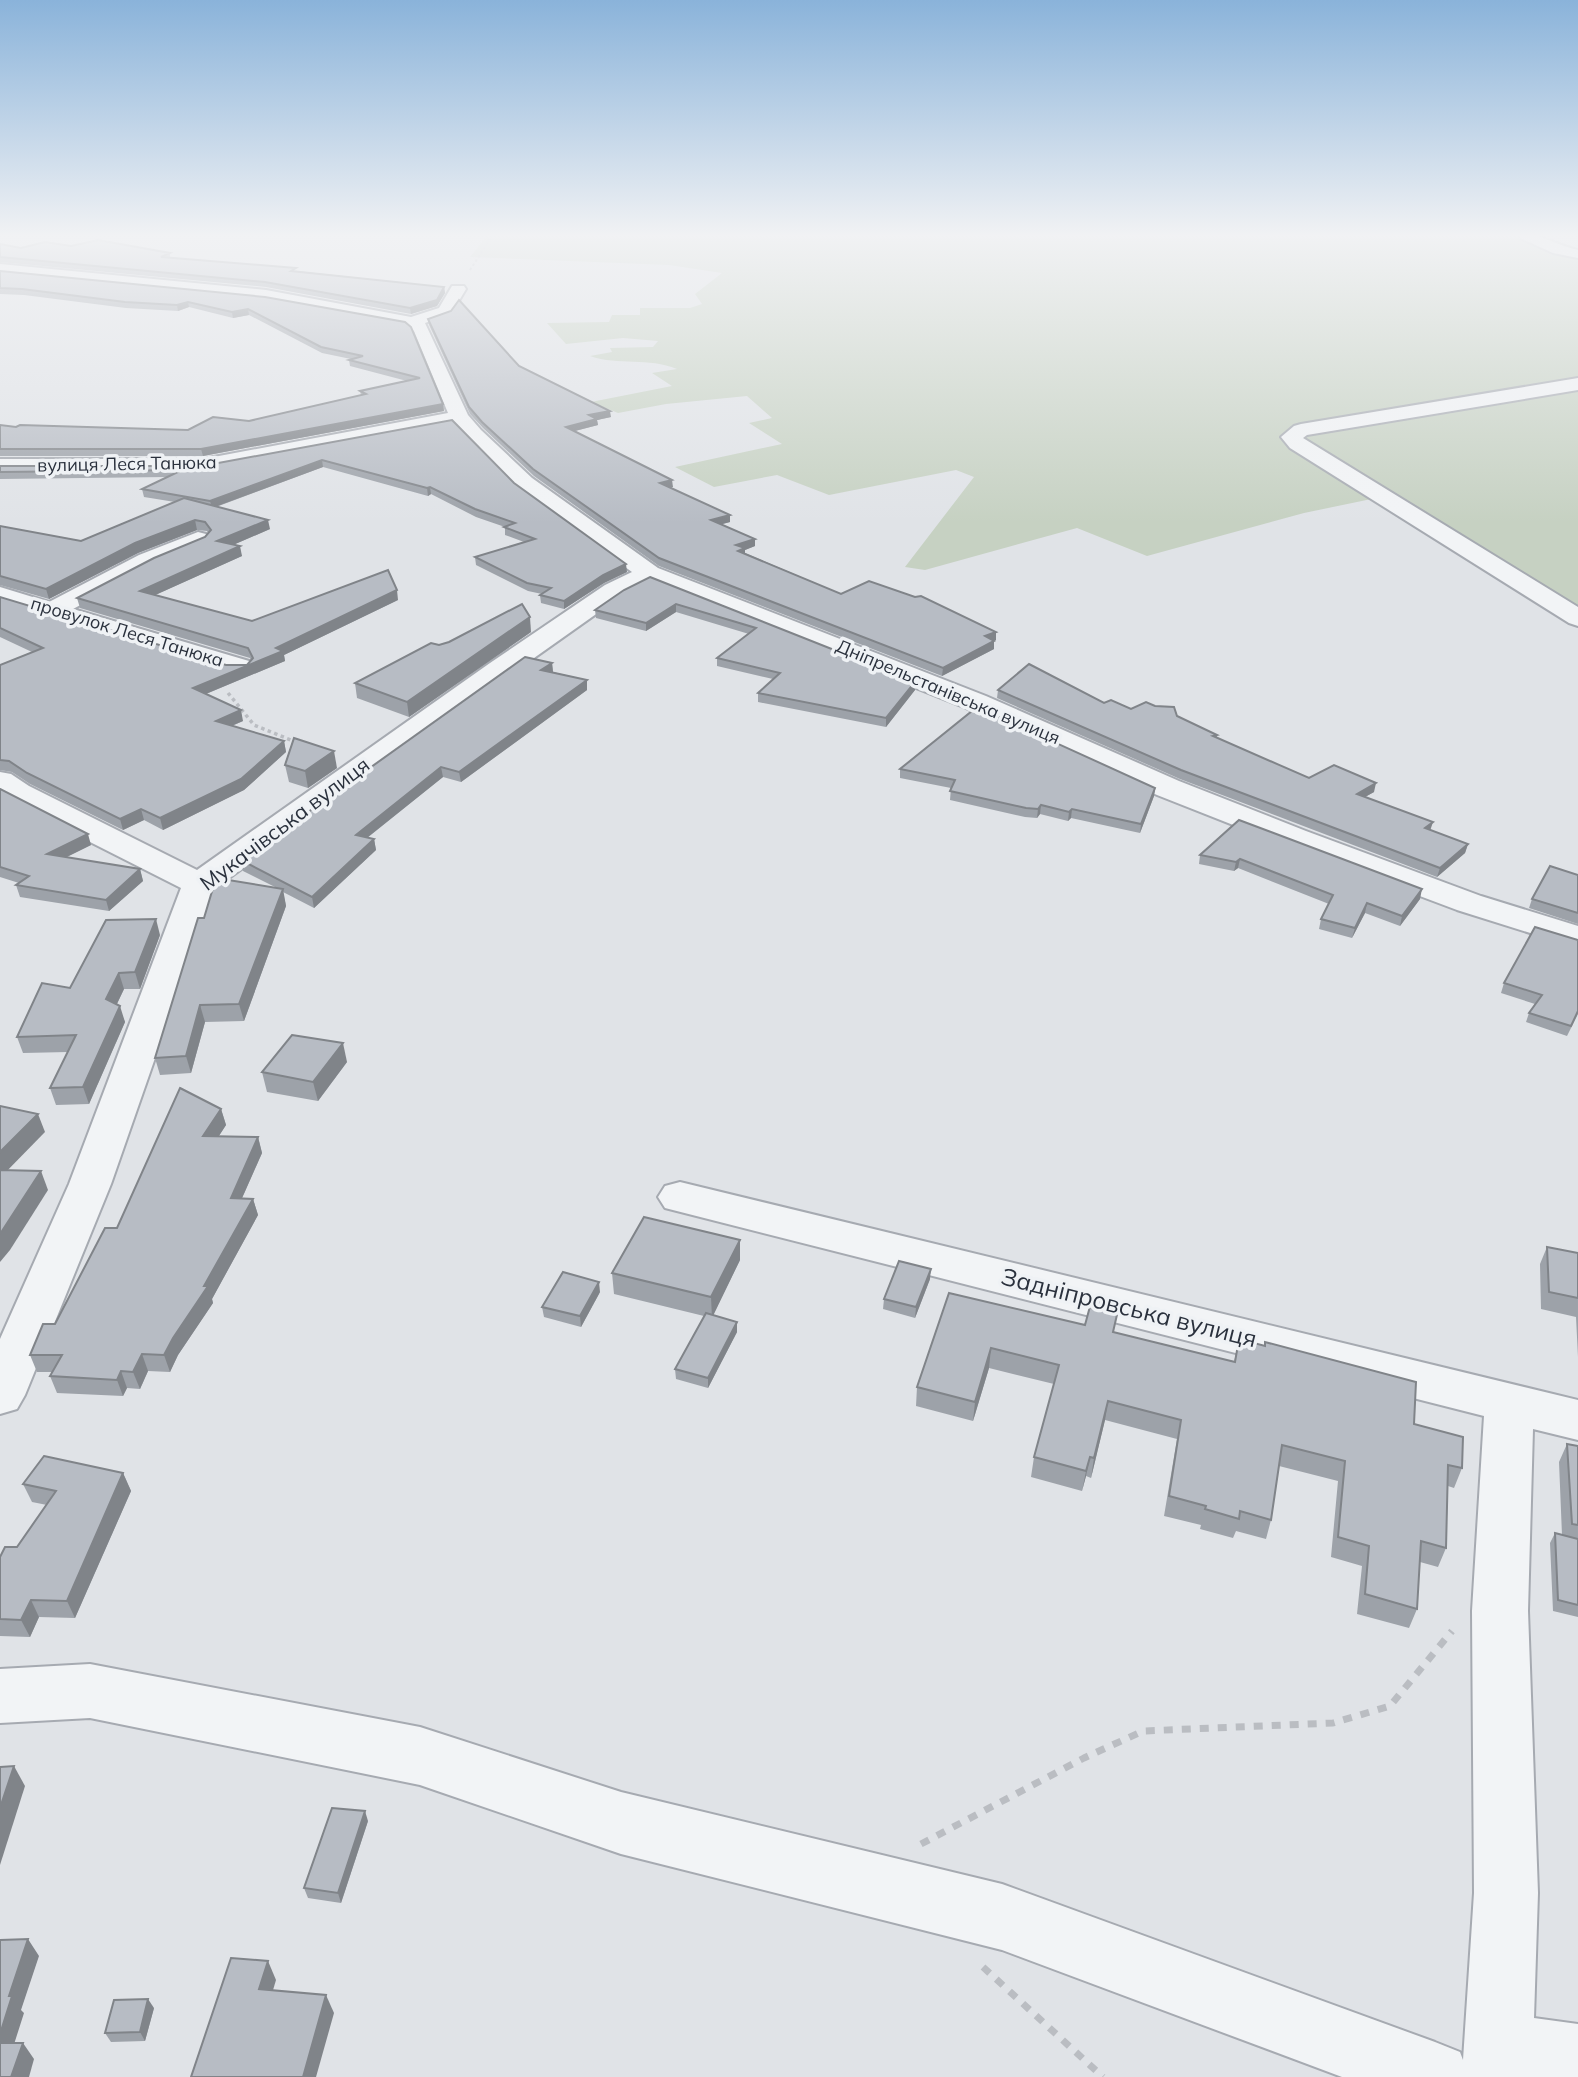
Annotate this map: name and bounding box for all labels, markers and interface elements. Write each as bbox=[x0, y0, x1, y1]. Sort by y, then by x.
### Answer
street label: вулиця Леся Танюка bbox=[37, 450, 217, 477]
street label: провулок Леся Танюка bbox=[28, 591, 226, 672]
street label: Дніпрельстанівська вулиця bbox=[833, 634, 1064, 749]
street label: Мукачівська вулиця bbox=[194, 751, 374, 895]
street label: Задніпровська вулиця bbox=[998, 1261, 1260, 1353]

